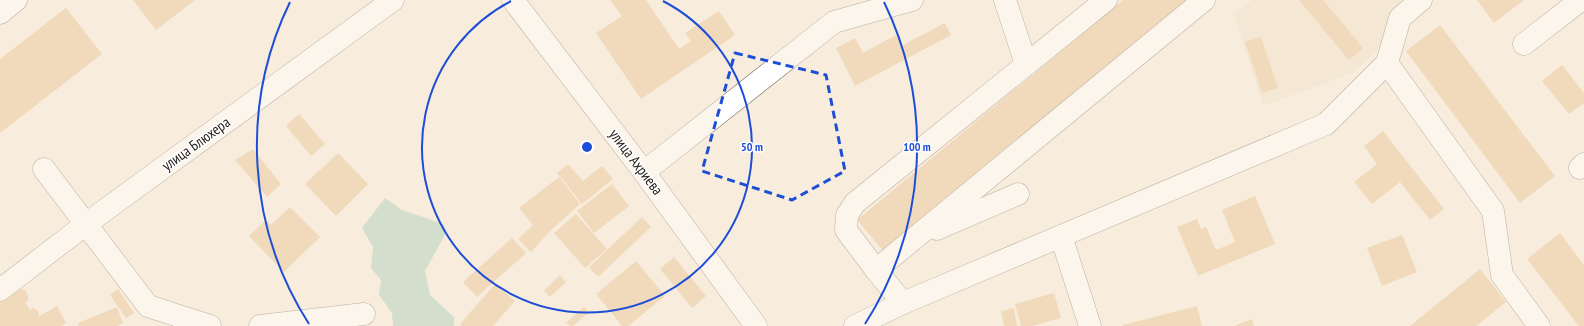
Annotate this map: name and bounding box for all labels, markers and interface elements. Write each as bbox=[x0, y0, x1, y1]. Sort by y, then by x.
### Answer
street label: улица Блюхера bbox=[158, 112, 234, 175]
street label: улица Ахриева bbox=[605, 125, 667, 199]
text: 50 m bbox=[741, 139, 763, 154]
text: 100 m bbox=[903, 139, 931, 154]
centre of rings bbox=[580, 140, 594, 154]

